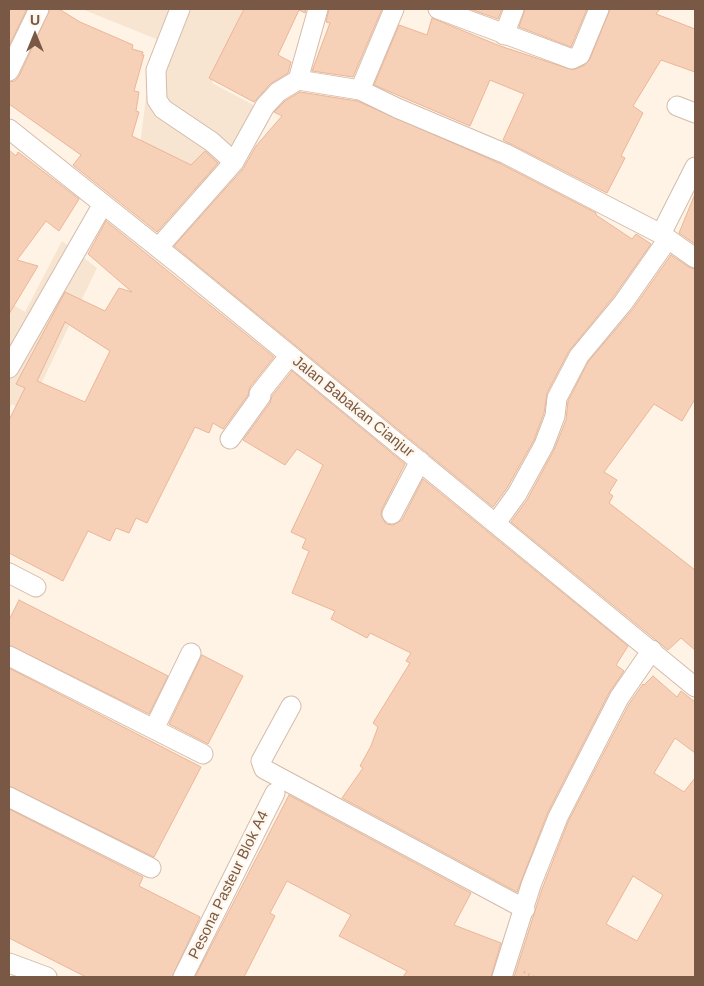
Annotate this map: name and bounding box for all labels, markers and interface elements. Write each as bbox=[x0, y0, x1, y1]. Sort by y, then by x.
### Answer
north arrow bbox=[10, 10, 60, 60]
text: U bbox=[30, 12, 40, 28]
street label: Jalan Babakan Cianjur bbox=[289, 353, 417, 461]
street label: Pesona Pasteur Blok A4 bbox=[185, 808, 273, 962]

